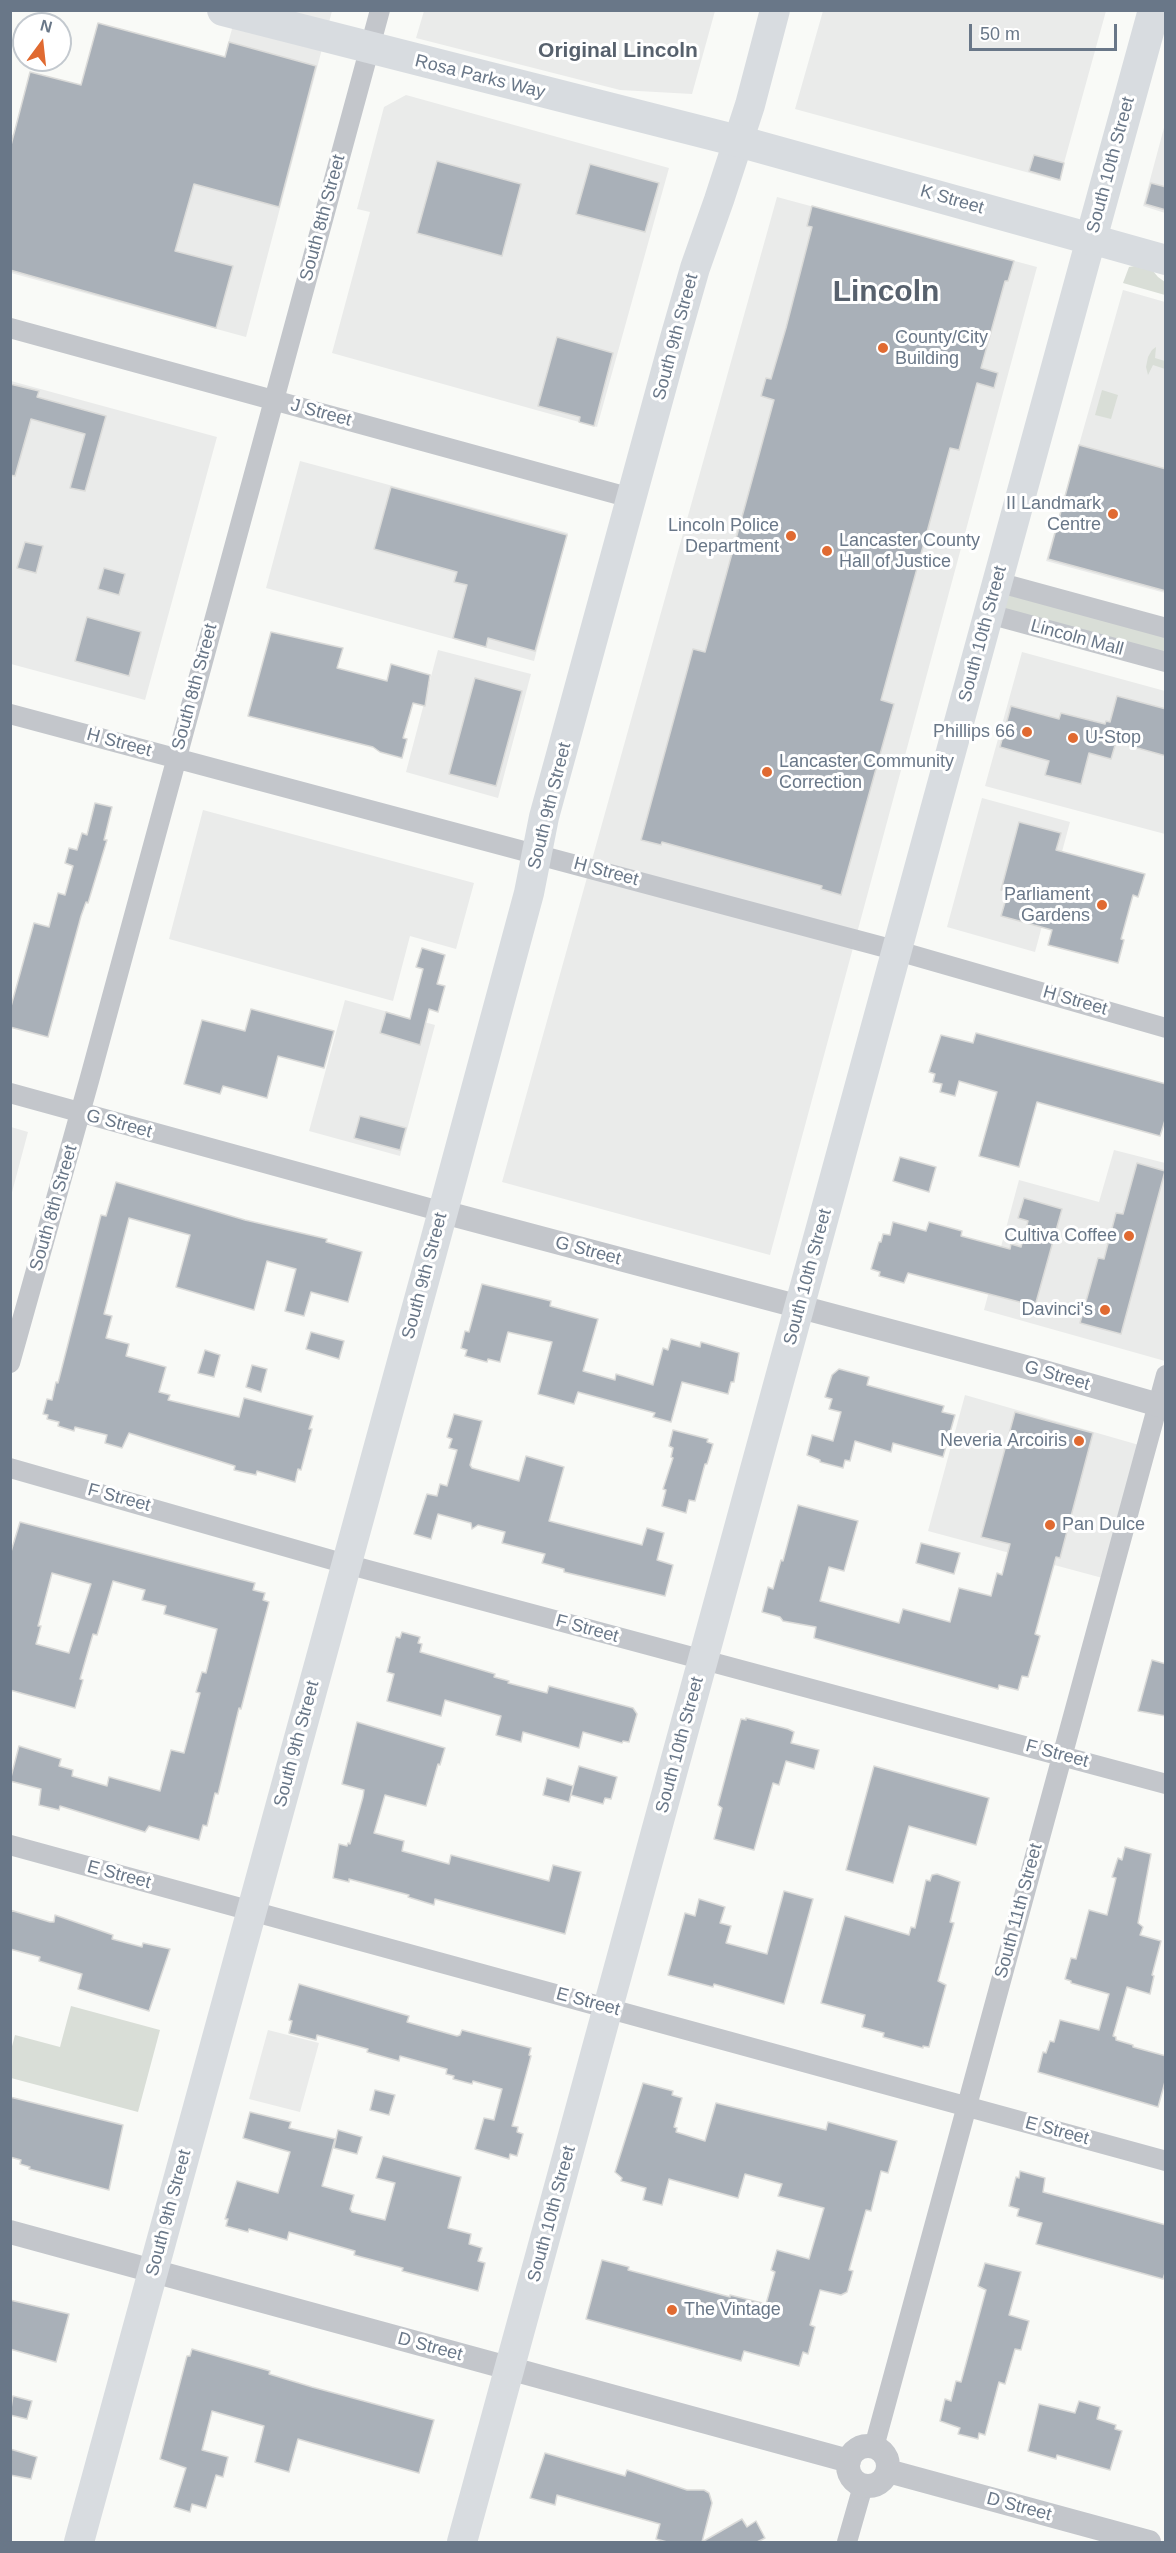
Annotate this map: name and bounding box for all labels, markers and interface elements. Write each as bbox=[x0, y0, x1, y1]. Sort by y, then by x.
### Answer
north arrow bbox=[12, 12, 72, 72]
scale bar bbox=[972, 12, 1120, 50]
text: N bbox=[38, 16, 54, 36]
text: 50 m bbox=[980, 24, 1020, 44]
district label: Original Lincoln bbox=[538, 38, 698, 64]
street label: Rosa Parks Way bbox=[413, 50, 547, 104]
street label: South 10th Street bbox=[1082, 95, 1140, 235]
street label: South 8th Street bbox=[296, 152, 350, 284]
street label: K Street bbox=[918, 181, 986, 219]
street label: South 9th Street bbox=[649, 271, 703, 403]
district label: Lincoln bbox=[833, 275, 939, 311]
place label: County/City Building bbox=[895, 327, 988, 370]
marker: County/City Building bbox=[876, 341, 890, 355]
street label: J Street bbox=[288, 395, 354, 431]
place label: II Landmark Centre bbox=[1006, 493, 1101, 536]
marker: II Landmark Centre bbox=[1106, 507, 1120, 521]
place label: Lincoln Police Department bbox=[668, 515, 779, 558]
marker: Lincoln Police Department bbox=[784, 529, 798, 543]
place label: Lancaster County Hall of Justice bbox=[839, 530, 980, 572]
marker: Lancaster County Hall of Justice bbox=[820, 544, 834, 558]
street label: South 10th Street bbox=[954, 564, 1012, 704]
street label: Lincoln Mall bbox=[1028, 615, 1126, 661]
street label: South 8th Street bbox=[168, 621, 222, 753]
place label: Phillips 66 bbox=[933, 721, 1015, 743]
street label: H Street bbox=[84, 724, 154, 762]
marker: Phillips 66 bbox=[1020, 725, 1034, 739]
place label: U-Stop bbox=[1085, 727, 1141, 749]
marker: U-Stop bbox=[1066, 731, 1080, 745]
street label: South 9th Street bbox=[524, 740, 576, 872]
place label: Lancaster Community Correction bbox=[779, 751, 954, 794]
marker: Lancaster Community Correction bbox=[760, 765, 774, 779]
street label: H Street bbox=[571, 853, 641, 891]
place label: Parliament Gardens bbox=[1004, 884, 1090, 926]
marker: Parliament Gardens bbox=[1095, 898, 1109, 912]
street label: H Street bbox=[1040, 982, 1110, 1020]
street label: G Street bbox=[84, 1105, 154, 1143]
street label: South 8th Street bbox=[26, 1142, 82, 1274]
street label: South 10th Street bbox=[779, 1207, 837, 1347]
street label: South 9th Street bbox=[398, 1210, 452, 1342]
place label: Cultiva Coffee bbox=[1004, 1225, 1117, 1247]
marker: Cultiva Coffee bbox=[1122, 1229, 1136, 1243]
street label: G Street bbox=[553, 1232, 623, 1270]
place label: Davinci's bbox=[1022, 1299, 1093, 1321]
marker: Davinci's bbox=[1098, 1303, 1112, 1317]
street label: G Street bbox=[1022, 1356, 1092, 1396]
place label: Neveria Arcoiris bbox=[940, 1430, 1067, 1452]
marker: Neveria Arcoiris bbox=[1072, 1434, 1086, 1448]
street label: F Street bbox=[85, 1479, 153, 1517]
place label: Pan Dulce bbox=[1062, 1514, 1145, 1536]
marker: Pan Dulce bbox=[1043, 1518, 1057, 1532]
street label: F Street bbox=[553, 1610, 621, 1648]
street label: South 10th Street bbox=[651, 1675, 709, 1815]
street label: South 9th Street bbox=[270, 1678, 324, 1810]
street label: F Street bbox=[1023, 1735, 1091, 1773]
street label: South 11th Street bbox=[991, 1841, 1047, 1981]
street label: E Street bbox=[85, 1856, 153, 1894]
street label: E Street bbox=[554, 1983, 622, 2021]
street label: E Street bbox=[1023, 2112, 1091, 2150]
street label: South 10th Street bbox=[523, 2144, 581, 2284]
street label: South 9th Street bbox=[142, 2147, 196, 2279]
place label: The Vintage bbox=[684, 2299, 781, 2321]
marker: The Vintage bbox=[665, 2303, 679, 2317]
street label: D Street bbox=[395, 2328, 465, 2366]
street label: D Street bbox=[984, 2488, 1054, 2526]

